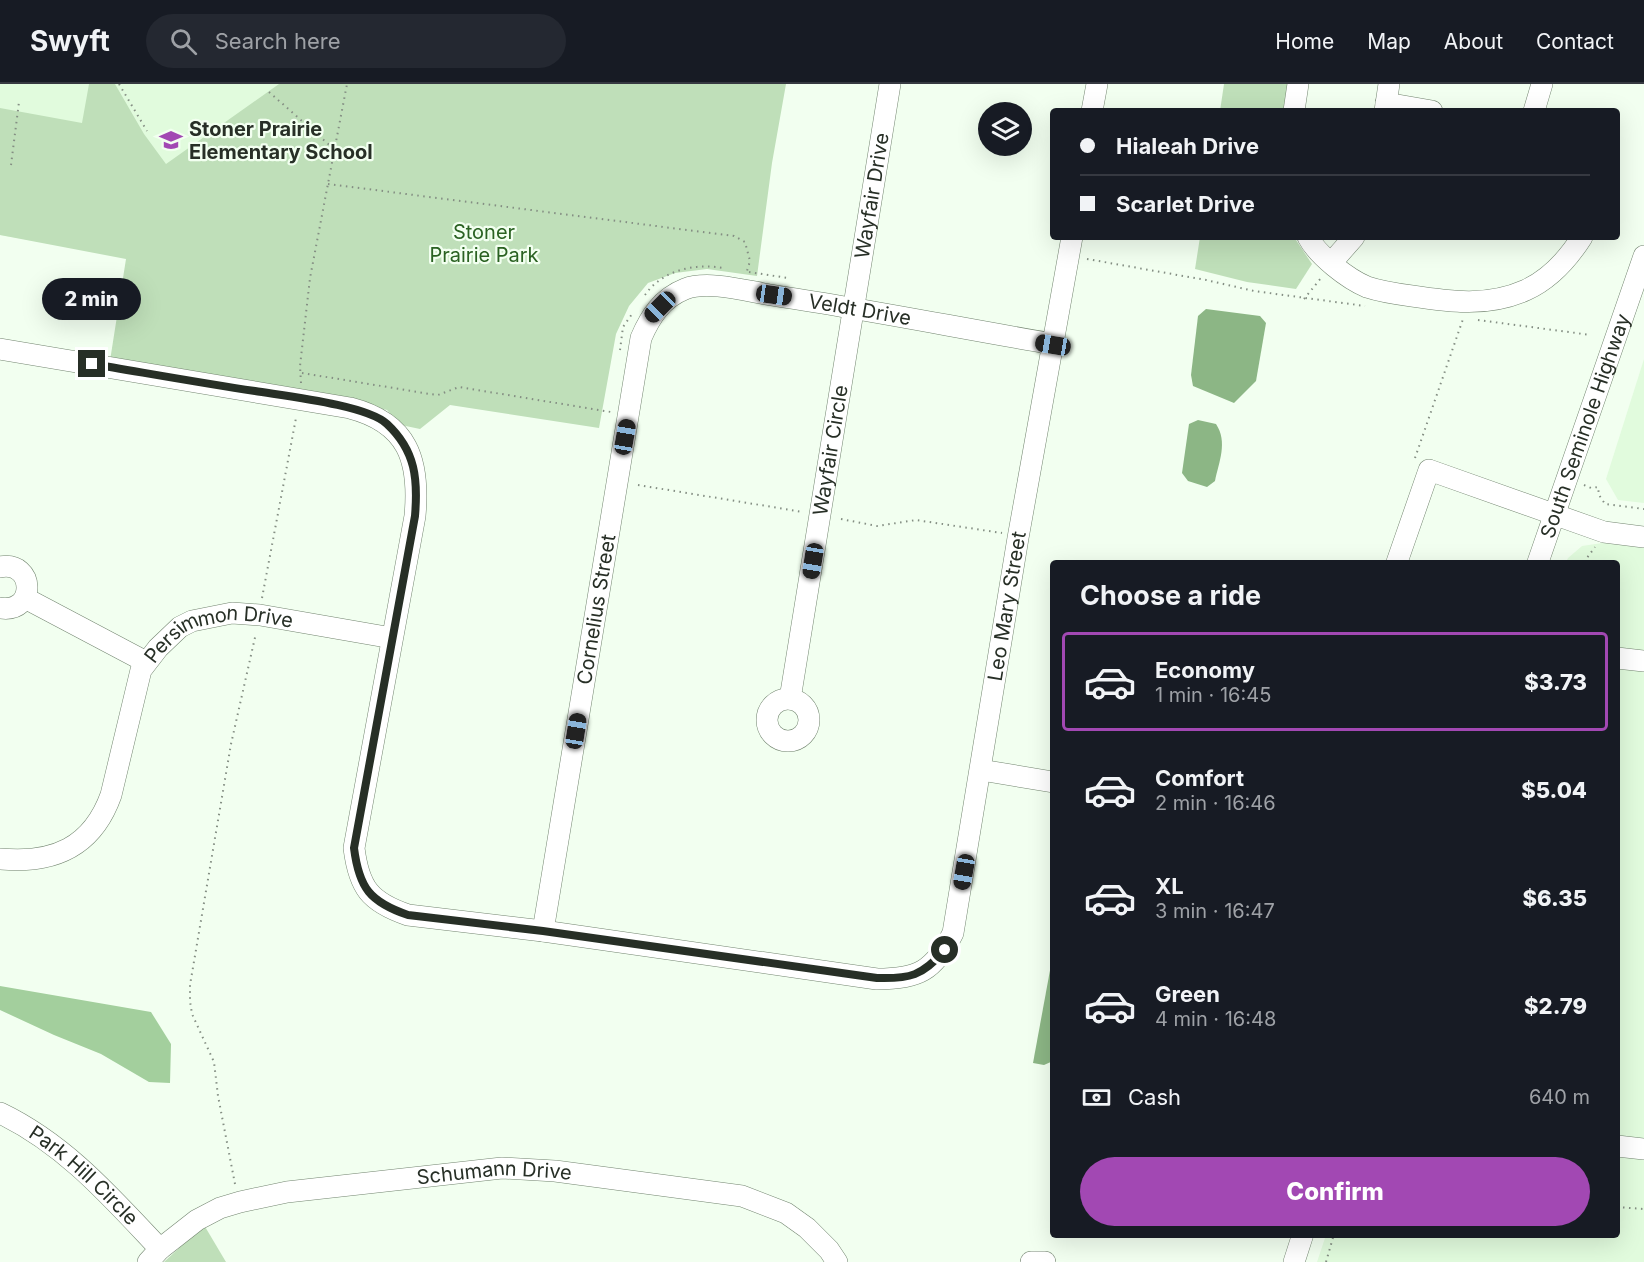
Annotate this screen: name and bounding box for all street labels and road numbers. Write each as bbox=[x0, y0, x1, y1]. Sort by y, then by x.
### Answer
street label: Wayfair Drive bbox=[850, 131, 894, 260]
street label: Veldt Drive bbox=[807, 289, 913, 330]
street label: South Seminole Highway bbox=[1535, 311, 1635, 541]
street label: Wayfair Circle bbox=[808, 383, 853, 517]
street label: Leo Mary Street bbox=[983, 529, 1031, 683]
street label: Cornelius Street bbox=[572, 532, 620, 686]
street label: Persimmon Drive bbox=[139, 601, 295, 667]
street label: Park Hill Circle bbox=[25, 1120, 143, 1230]
street label: Schumann Drive bbox=[415, 1156, 573, 1189]

